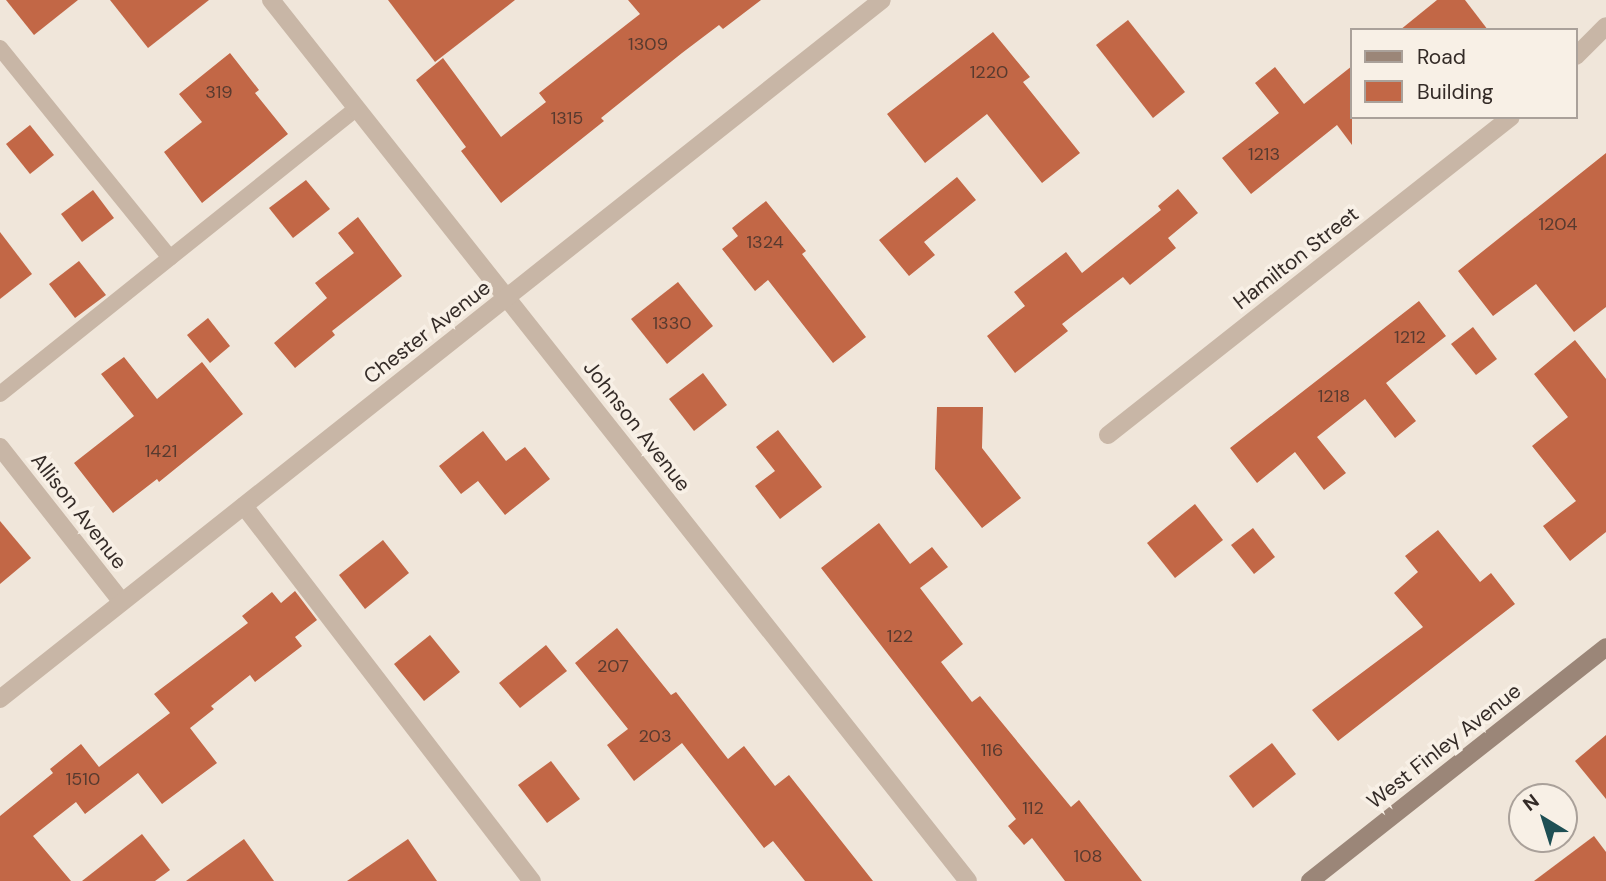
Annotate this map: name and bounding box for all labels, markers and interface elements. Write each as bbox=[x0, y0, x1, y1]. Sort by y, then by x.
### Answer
legend bbox=[1350, 28, 1578, 119]
house number: 1309 bbox=[628, 33, 668, 55]
text: Road bbox=[1417, 43, 1466, 71]
house number: 1220 bbox=[970, 61, 1008, 83]
text: Building bbox=[1417, 78, 1493, 106]
house number: 319 bbox=[205, 81, 233, 103]
house number: 1315 bbox=[551, 107, 583, 129]
house number: 1213 bbox=[1248, 143, 1280, 165]
street label: Hamilton Street bbox=[1228, 201, 1364, 315]
house number: 1204 bbox=[1538, 213, 1578, 235]
house number: 1324 bbox=[746, 231, 784, 253]
street label: Chester Avenue bbox=[359, 275, 495, 389]
house number: 1330 bbox=[652, 312, 692, 334]
house number: 1212 bbox=[1394, 326, 1426, 348]
street label: Johnson Avenue bbox=[578, 356, 696, 496]
house number: 1218 bbox=[1318, 385, 1350, 407]
house number: 1421 bbox=[145, 440, 177, 462]
street label: Allison Avenue bbox=[26, 448, 132, 574]
house number: 122 bbox=[887, 625, 913, 647]
house number: 207 bbox=[597, 655, 629, 677]
street label: West Finley Avenue bbox=[1362, 678, 1526, 814]
house number: 203 bbox=[638, 725, 672, 747]
house number: 116 bbox=[981, 739, 1003, 761]
house number: 1510 bbox=[66, 768, 100, 790]
north arrow bbox=[1508, 783, 1578, 853]
text: N bbox=[1518, 789, 1544, 817]
house number: 112 bbox=[1022, 797, 1044, 819]
house number: 108 bbox=[1074, 845, 1102, 867]

